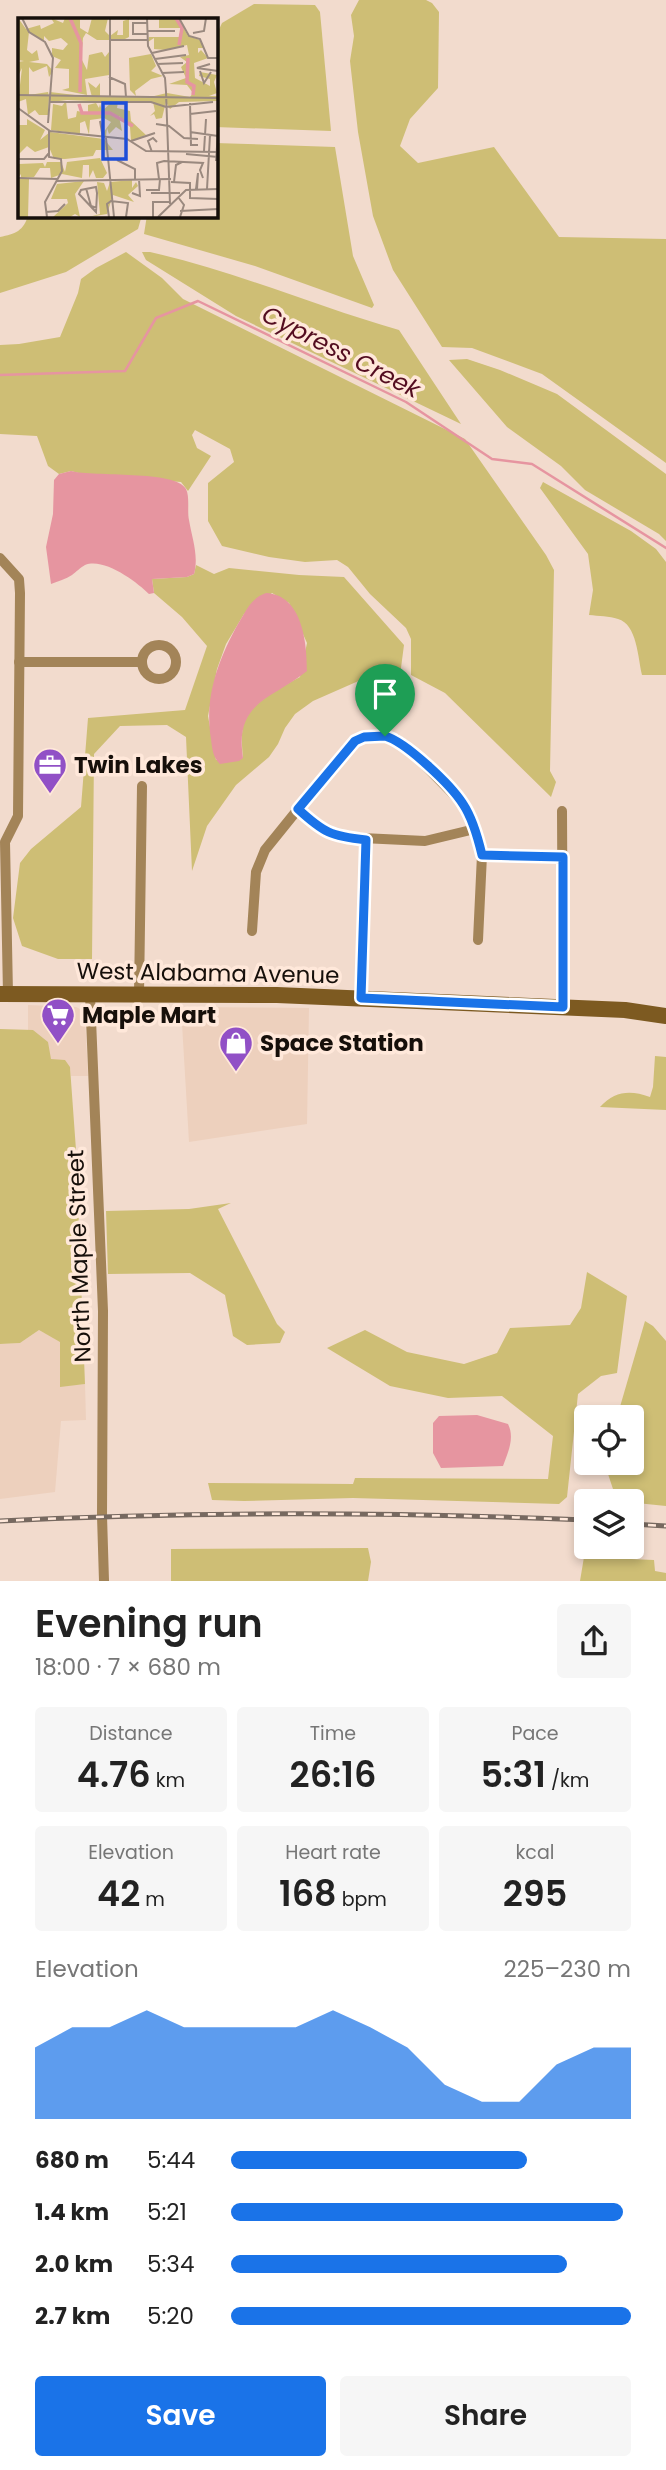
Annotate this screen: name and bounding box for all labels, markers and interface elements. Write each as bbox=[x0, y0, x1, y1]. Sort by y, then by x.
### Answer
inset map bbox=[18, 18, 217, 217]
water label: Cypress Creek bbox=[256, 297, 428, 406]
pin bbox=[355, 664, 415, 736]
icon: arrive bbox=[366, 675, 404, 713]
office icon: Twin Lakes bbox=[31, 746, 69, 795]
place label: Twin Lakes bbox=[74, 749, 202, 781]
street label: West Alabama Avenue bbox=[76, 955, 340, 991]
supermarket icon: Maple Mart bbox=[39, 996, 77, 1045]
place label: Maple Mart bbox=[82, 999, 216, 1031]
shop icon: Space Station bbox=[217, 1024, 255, 1073]
place label: Space Station bbox=[260, 1027, 424, 1059]
street label: North Maple Street bbox=[59, 1149, 99, 1363]
map controls bbox=[574, 1405, 644, 1559]
button: locate bbox=[574, 1405, 644, 1475]
button: layers bbox=[574, 1489, 644, 1559]
text: Evening run bbox=[35, 1597, 263, 1650]
button: share bbox=[557, 1604, 631, 1678]
text: 18:00 · 7 × 680 m bbox=[35, 1651, 221, 1683]
text: Distance bbox=[89, 1720, 173, 1747]
text: Time bbox=[310, 1720, 356, 1747]
text: Pace bbox=[511, 1720, 559, 1747]
text: 4.76 bbox=[77, 1750, 151, 1799]
text: 26:16 bbox=[290, 1750, 376, 1799]
text: 5:31 bbox=[481, 1750, 546, 1799]
text: km bbox=[151, 1767, 185, 1794]
text: /km bbox=[546, 1767, 589, 1794]
text: Elevation bbox=[88, 1839, 174, 1866]
text: Heart rate bbox=[285, 1839, 381, 1866]
text: kcal bbox=[516, 1839, 554, 1866]
text: 42 bbox=[97, 1869, 140, 1918]
text: 168 bbox=[279, 1869, 337, 1918]
text: 295 bbox=[503, 1869, 567, 1918]
text: m bbox=[140, 1886, 165, 1913]
text: bpm bbox=[337, 1886, 387, 1913]
text: Elevation bbox=[35, 1953, 139, 1985]
text: 225–230 m bbox=[503, 1953, 631, 1985]
text: 680 m bbox=[35, 2144, 109, 2176]
text: 5:44 bbox=[147, 2144, 195, 2176]
text: 1.4 km bbox=[35, 2196, 109, 2228]
text: 5:21 bbox=[147, 2196, 187, 2228]
text: 2.0 km bbox=[35, 2248, 113, 2280]
text: 5:34 bbox=[147, 2248, 194, 2280]
text: 2.7 km bbox=[35, 2300, 110, 2332]
text: 5:20 bbox=[147, 2300, 194, 2332]
button: Save bbox=[35, 2376, 326, 2456]
button: Share bbox=[340, 2376, 631, 2456]

